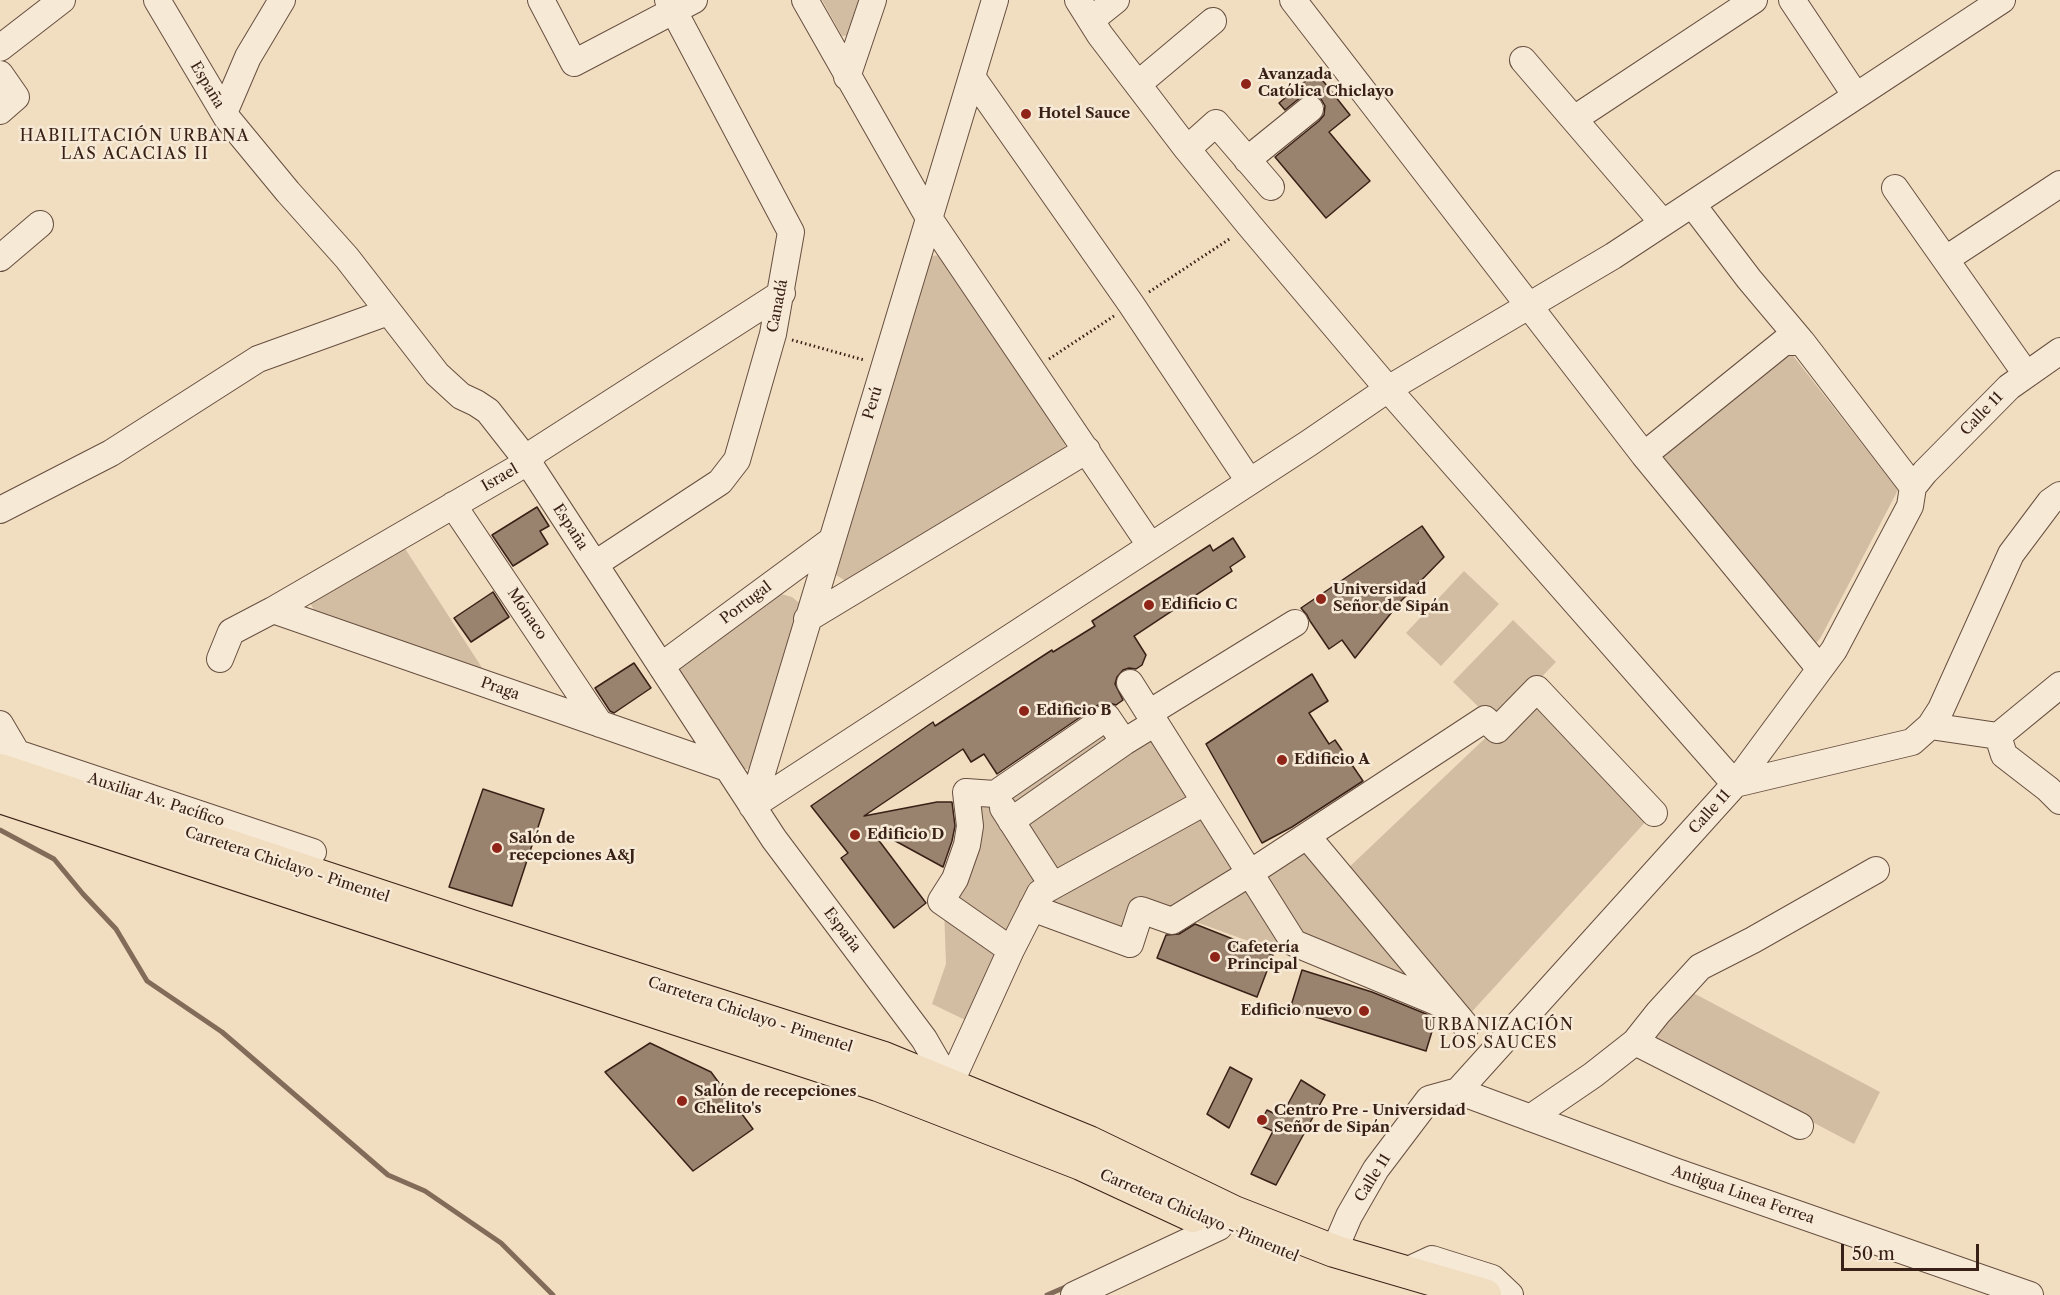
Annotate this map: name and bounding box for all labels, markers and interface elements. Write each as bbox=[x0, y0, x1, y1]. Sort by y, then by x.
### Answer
street label: España bbox=[186, 58, 228, 112]
place label: Avanzada Católica Chiclayo bbox=[1258, 66, 1394, 101]
marker: Avanzada Católica Chiclayo bbox=[1239, 77, 1253, 91]
place label: Hotel Sauce bbox=[1038, 105, 1130, 123]
marker: Hotel Sauce bbox=[1019, 107, 1033, 121]
district label: HABILITACIÓN URBANA LAS ACACIAS II bbox=[20, 126, 250, 164]
street label: Canadá bbox=[764, 278, 792, 334]
street label: Perú bbox=[860, 384, 886, 422]
street label: Calle 11 bbox=[1957, 389, 2007, 439]
street label: Israel bbox=[479, 460, 521, 496]
street label: España bbox=[549, 501, 591, 553]
street label: Portugal bbox=[717, 578, 775, 628]
place label: Universidad Señor de Sipán bbox=[1333, 581, 1449, 616]
street label: Mónaco bbox=[503, 585, 551, 643]
marker: Universidad Señor de Sipán bbox=[1314, 592, 1328, 606]
place label: Edificio C bbox=[1161, 596, 1237, 614]
marker: Edificio C bbox=[1142, 598, 1156, 612]
street label: Praga bbox=[478, 674, 522, 704]
place label: Edificio B bbox=[1036, 702, 1111, 720]
marker: Edificio B bbox=[1017, 704, 1031, 718]
place label: Edificio A bbox=[1294, 751, 1370, 769]
marker: Edificio A bbox=[1275, 753, 1289, 767]
street label: Auxiliar Av. Pacífico bbox=[85, 769, 227, 831]
street label: Calle 11 bbox=[1685, 786, 1735, 838]
street label: Carretera Chiclayo - Pimentel bbox=[182, 823, 392, 907]
place label: Edificio D bbox=[867, 826, 944, 844]
marker: Edificio D bbox=[848, 828, 862, 842]
place label: Salón de recepciones A&J bbox=[509, 830, 635, 865]
marker: Salón de recepciones A&J bbox=[490, 841, 504, 855]
street label: España bbox=[819, 904, 865, 956]
place label: Cafetería Principal bbox=[1227, 939, 1299, 974]
marker: Cafetería Principal bbox=[1208, 950, 1222, 964]
street label: Carretera Chiclayo - Pimentel bbox=[645, 973, 855, 1057]
place label: Edificio nuevo bbox=[1241, 1002, 1352, 1020]
marker: Edificio nuevo bbox=[1357, 1004, 1371, 1018]
district label: URBANIZACIÓN LOS SAUCES bbox=[1424, 1015, 1574, 1053]
place label: Salón de recepciones Chelito's bbox=[694, 1083, 857, 1118]
marker: Salón de recepciones Chelito's bbox=[675, 1094, 689, 1108]
place label: Centro Pre - Universidad Señor de Sipán bbox=[1274, 1102, 1466, 1137]
marker: Centro Pre - Universidad Señor de Sipán bbox=[1255, 1113, 1269, 1127]
street label: Calle 11 bbox=[1351, 1151, 1395, 1205]
street label: Antigua Linea Ferrea bbox=[1669, 1162, 1817, 1228]
street label: Carretera Chiclayo - Pimentel bbox=[1097, 1166, 1301, 1266]
scale bar bbox=[1844, 1232, 1982, 1270]
text: 50 m bbox=[1852, 1243, 1895, 1265]

